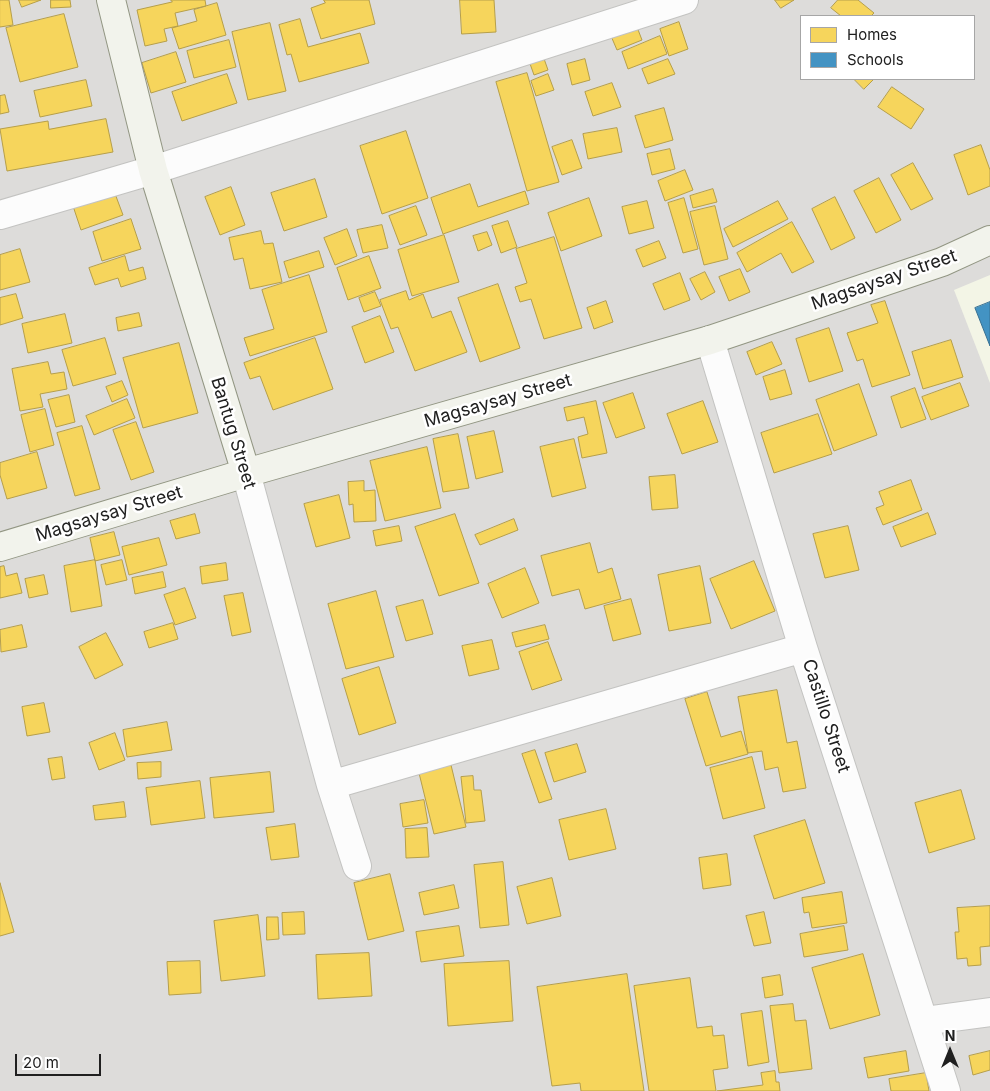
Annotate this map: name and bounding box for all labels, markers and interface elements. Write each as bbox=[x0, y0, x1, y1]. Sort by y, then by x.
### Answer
legend bbox=[800, 15, 975, 80]
text: Homes bbox=[847, 25, 897, 44]
text: Schools bbox=[847, 50, 904, 69]
street label: Magsaysay Street bbox=[809, 245, 959, 315]
street label: Magsaysay Street bbox=[422, 370, 574, 432]
street label: Bantug Street bbox=[206, 374, 260, 492]
street label: Magsaysay Street bbox=[33, 481, 185, 547]
street label: Castillo Street bbox=[797, 656, 855, 776]
north arrow bbox=[925, 1026, 975, 1076]
text: N bbox=[945, 1027, 955, 1044]
scale bar bbox=[18, 1044, 104, 1076]
text: 20 m bbox=[23, 1053, 59, 1072]

